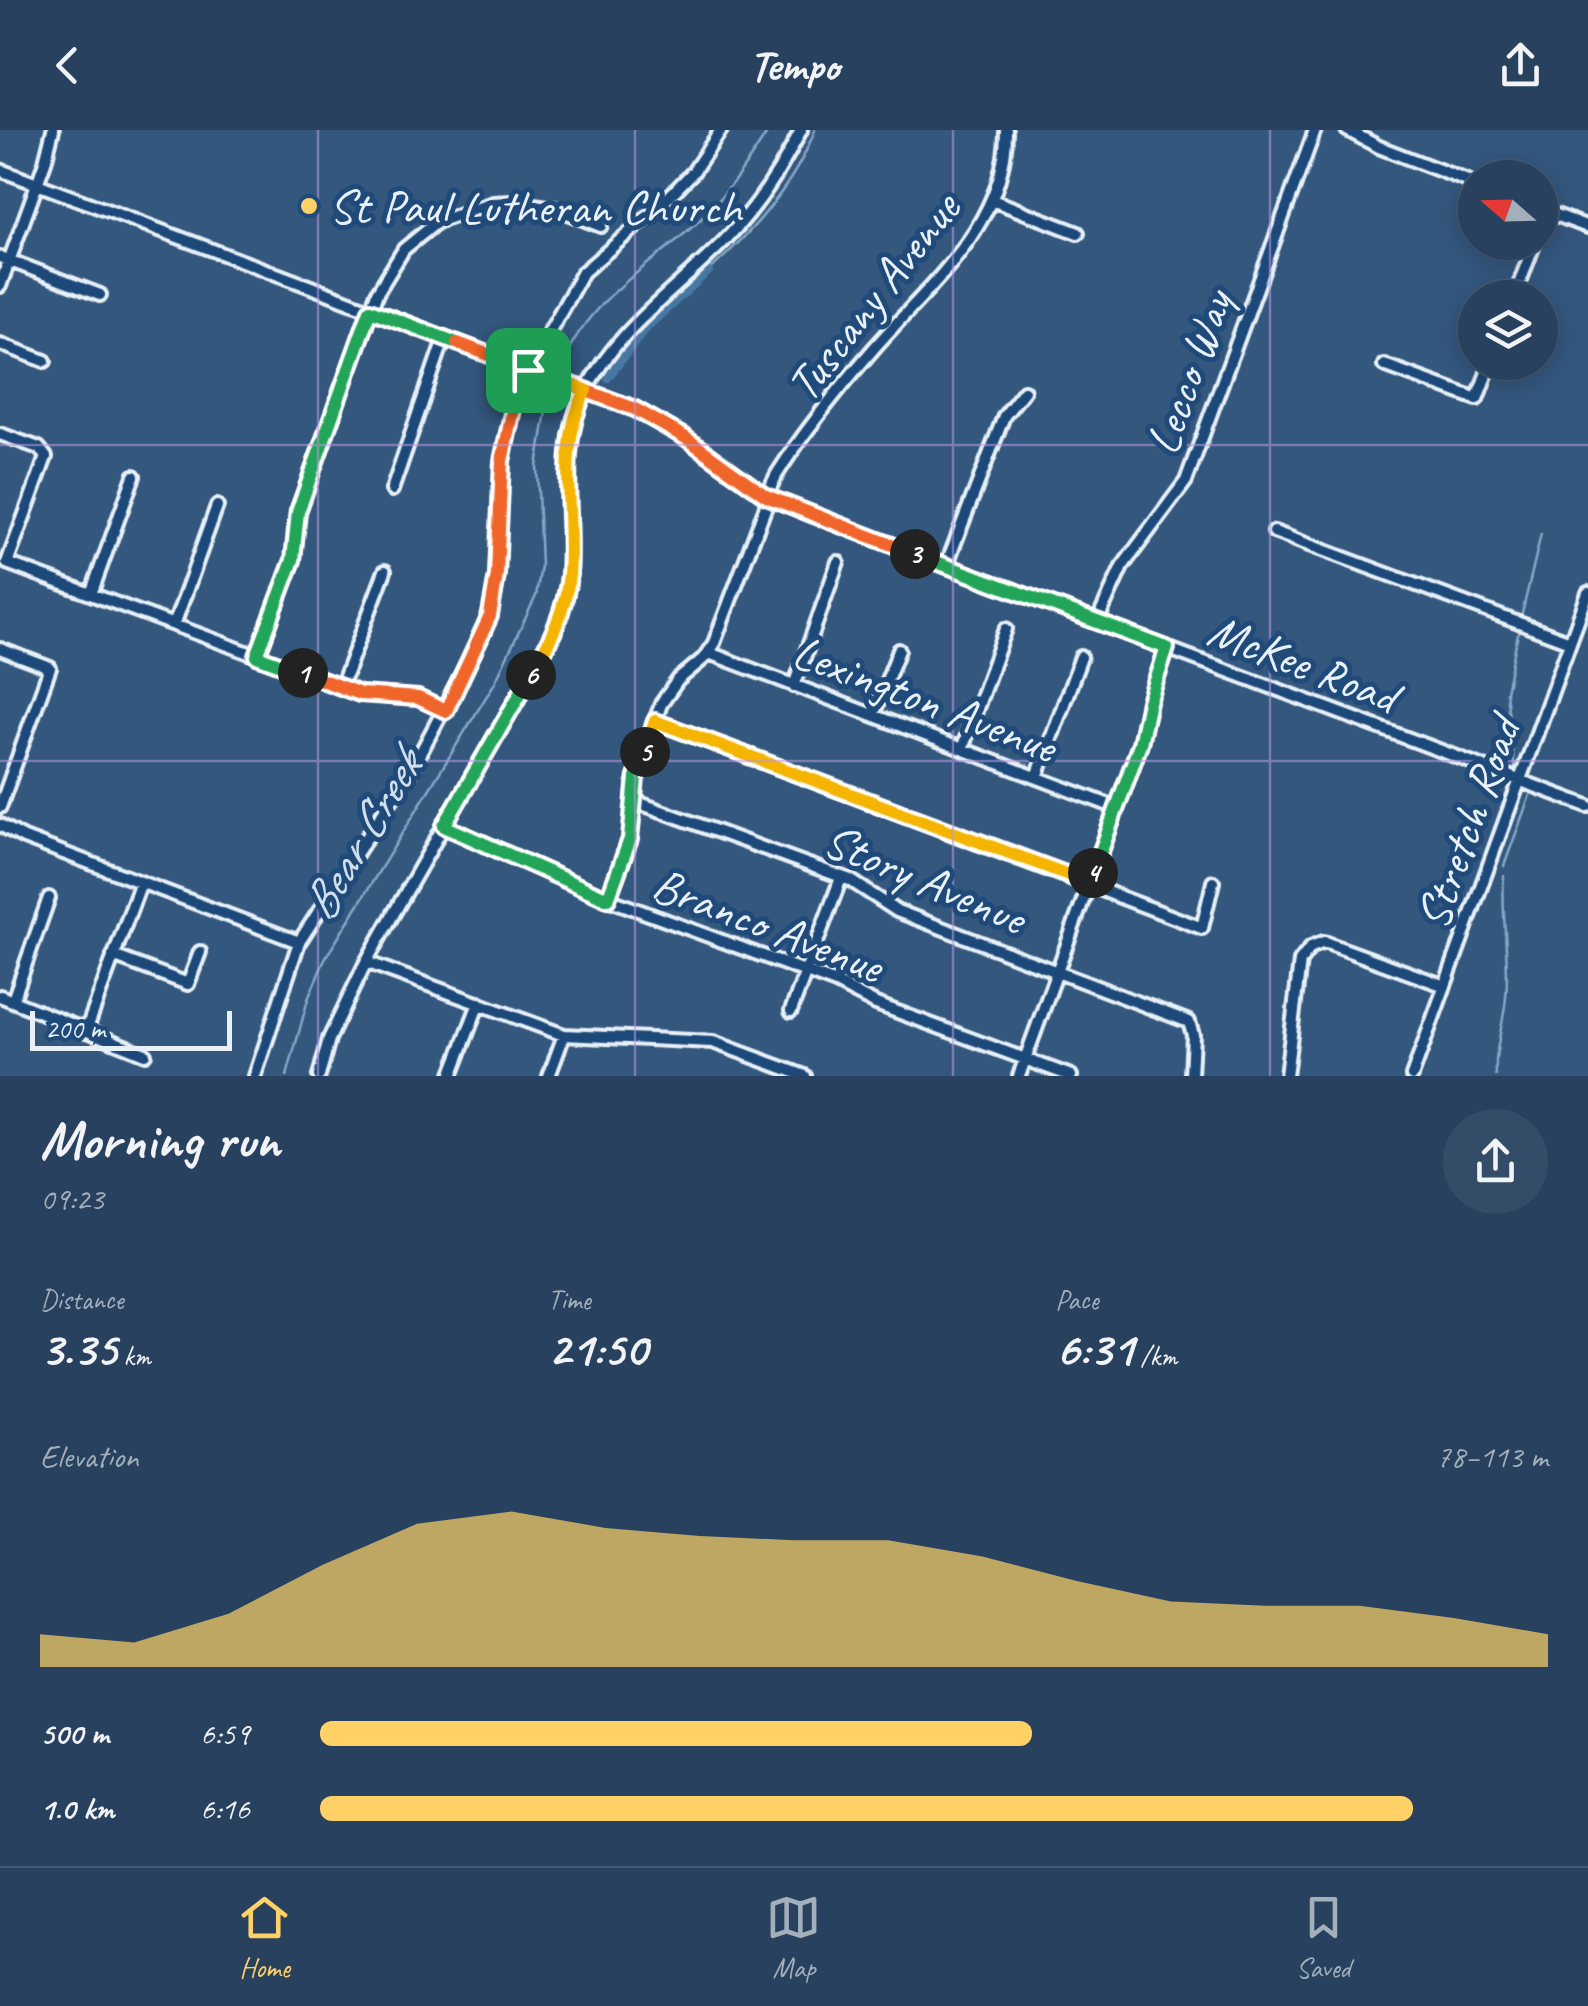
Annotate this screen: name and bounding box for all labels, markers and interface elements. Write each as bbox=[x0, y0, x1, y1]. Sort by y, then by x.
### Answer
text: Tempo bbox=[749, 37, 839, 94]
icon: back bbox=[40, 38, 95, 93]
icon: share bbox=[1493, 38, 1548, 93]
north arrow bbox=[1458, 160, 1558, 260]
map controls bbox=[1458, 160, 1558, 380]
place label: St Paul Lutheran Church bbox=[329, 177, 745, 237]
street label: Tuscany Avenue bbox=[773, 178, 975, 413]
marker: St Paul Lutheran Church bbox=[298, 195, 320, 217]
street label: Lecco Way bbox=[1132, 279, 1247, 462]
button: layers bbox=[1458, 280, 1558, 380]
pin bbox=[486, 328, 571, 413]
icon: arrive bbox=[501, 343, 556, 398]
pin: 3 bbox=[890, 529, 940, 579]
text: 3 bbox=[909, 536, 921, 571]
street label: McKee Road bbox=[1200, 600, 1412, 729]
street label: Lexington Avenue bbox=[785, 621, 1068, 778]
pin: 1 bbox=[278, 648, 328, 698]
pin: 6 bbox=[506, 650, 556, 700]
text: 1 bbox=[297, 655, 309, 690]
text: 6 bbox=[524, 657, 538, 692]
street label: Stretch Road bbox=[1402, 704, 1536, 937]
pin: 5 bbox=[620, 727, 670, 777]
water label: Bear Creek bbox=[287, 732, 441, 931]
text: 5 bbox=[639, 734, 651, 769]
street label: Story Avenue bbox=[815, 810, 1037, 949]
pin: 4 bbox=[1068, 848, 1118, 898]
street label: Branco Avenue bbox=[644, 854, 894, 997]
text: 4 bbox=[1087, 855, 1099, 890]
scale bar bbox=[30, 1006, 232, 1050]
text: 200 m bbox=[45, 1011, 105, 1046]
text: Morning run bbox=[40, 1105, 280, 1175]
button: share bbox=[1443, 1109, 1548, 1214]
text: 09:23 bbox=[40, 1178, 104, 1219]
text: Distance bbox=[40, 1282, 124, 1317]
text: Time bbox=[548, 1282, 591, 1317]
text: Pace bbox=[1055, 1282, 1098, 1317]
text: 3.35 bbox=[40, 1317, 117, 1380]
text: 21:50 bbox=[548, 1317, 647, 1380]
text: 6:31 bbox=[1055, 1317, 1134, 1380]
text: km bbox=[117, 1338, 151, 1373]
text: /km bbox=[1134, 1338, 1177, 1373]
text: Elevation bbox=[40, 1436, 138, 1477]
text: 78–113 m bbox=[1436, 1436, 1548, 1477]
text: 500 m bbox=[40, 1713, 109, 1754]
text: 6:59 bbox=[200, 1713, 250, 1754]
text: 1.0 km bbox=[40, 1788, 114, 1829]
text: 6:16 bbox=[200, 1788, 250, 1829]
tab: Home bbox=[237, 1890, 292, 1985]
tab: Map bbox=[766, 1890, 821, 1985]
tab: Saved bbox=[1296, 1890, 1351, 1985]

